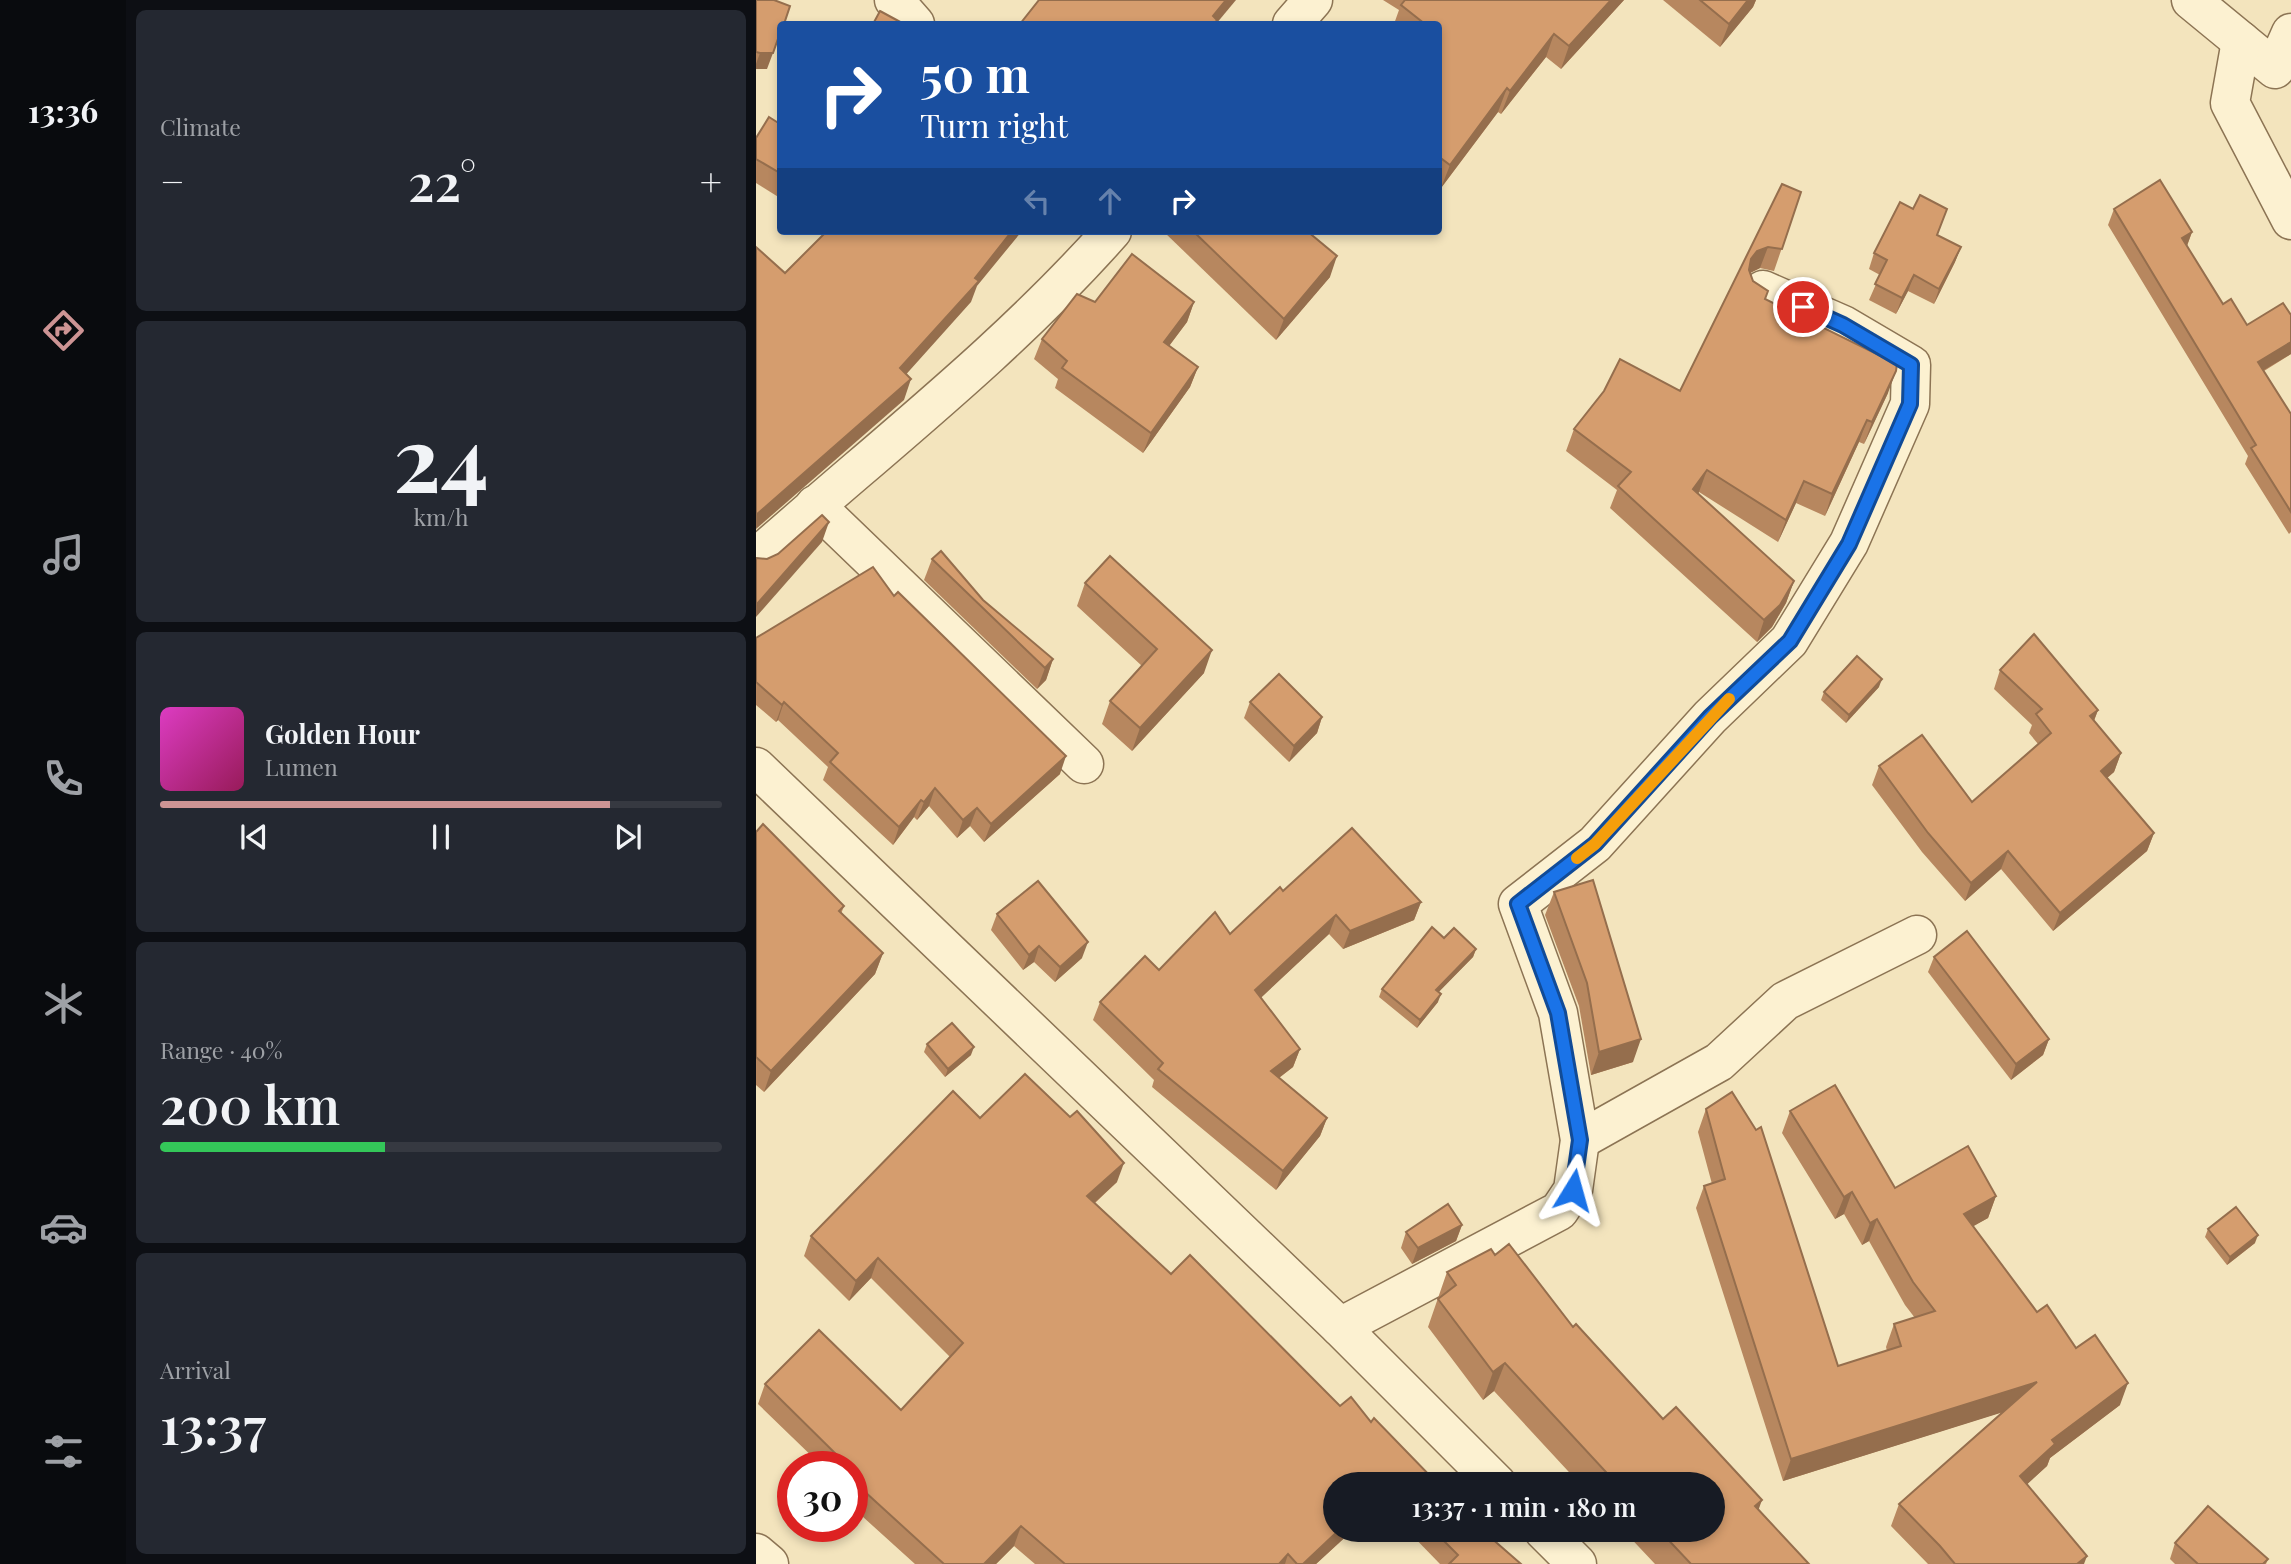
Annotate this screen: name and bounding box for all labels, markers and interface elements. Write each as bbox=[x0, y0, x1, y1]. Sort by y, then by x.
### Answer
text: 50 m bbox=[920, 40, 1030, 105]
icon: right bbox=[805, 49, 896, 140]
text: 13:36 bbox=[28, 88, 98, 131]
text: Turn right bbox=[920, 103, 1068, 146]
text: Climate bbox=[160, 111, 241, 142]
text: 22° bbox=[408, 146, 476, 215]
text: − bbox=[160, 155, 185, 206]
text: + bbox=[700, 155, 722, 206]
icon: left bbox=[1018, 182, 1056, 220]
icon: ahead bbox=[1091, 182, 1129, 220]
icon: right bbox=[1164, 182, 1202, 220]
pin bbox=[1773, 277, 1833, 337]
icon: arrive bbox=[1784, 288, 1822, 326]
icon: directions bbox=[39, 306, 88, 355]
text: 24 bbox=[393, 395, 489, 516]
text: km/h bbox=[413, 501, 469, 532]
icon: music bbox=[39, 530, 88, 579]
text: Golden Hour bbox=[265, 716, 420, 751]
text: Lumen bbox=[265, 751, 338, 782]
icon: phone bbox=[39, 754, 88, 803]
icon: previous bbox=[235, 818, 273, 856]
icon: pause bbox=[422, 818, 460, 856]
icon: next bbox=[609, 818, 647, 856]
icon: climate bbox=[39, 979, 88, 1028]
text: Range · 40% bbox=[160, 1034, 283, 1065]
text: 200 km bbox=[160, 1069, 340, 1138]
position arrow bbox=[1536, 1153, 1610, 1227]
icon: car bbox=[39, 1203, 88, 1252]
text: Arrival bbox=[160, 1354, 231, 1385]
text: 13:37 bbox=[160, 1389, 266, 1458]
icon: filters bbox=[39, 1427, 88, 1476]
speed limit sign: 30 bbox=[777, 1451, 868, 1542]
text: 13:37 · 1 min · 180 m bbox=[1412, 1489, 1636, 1524]

